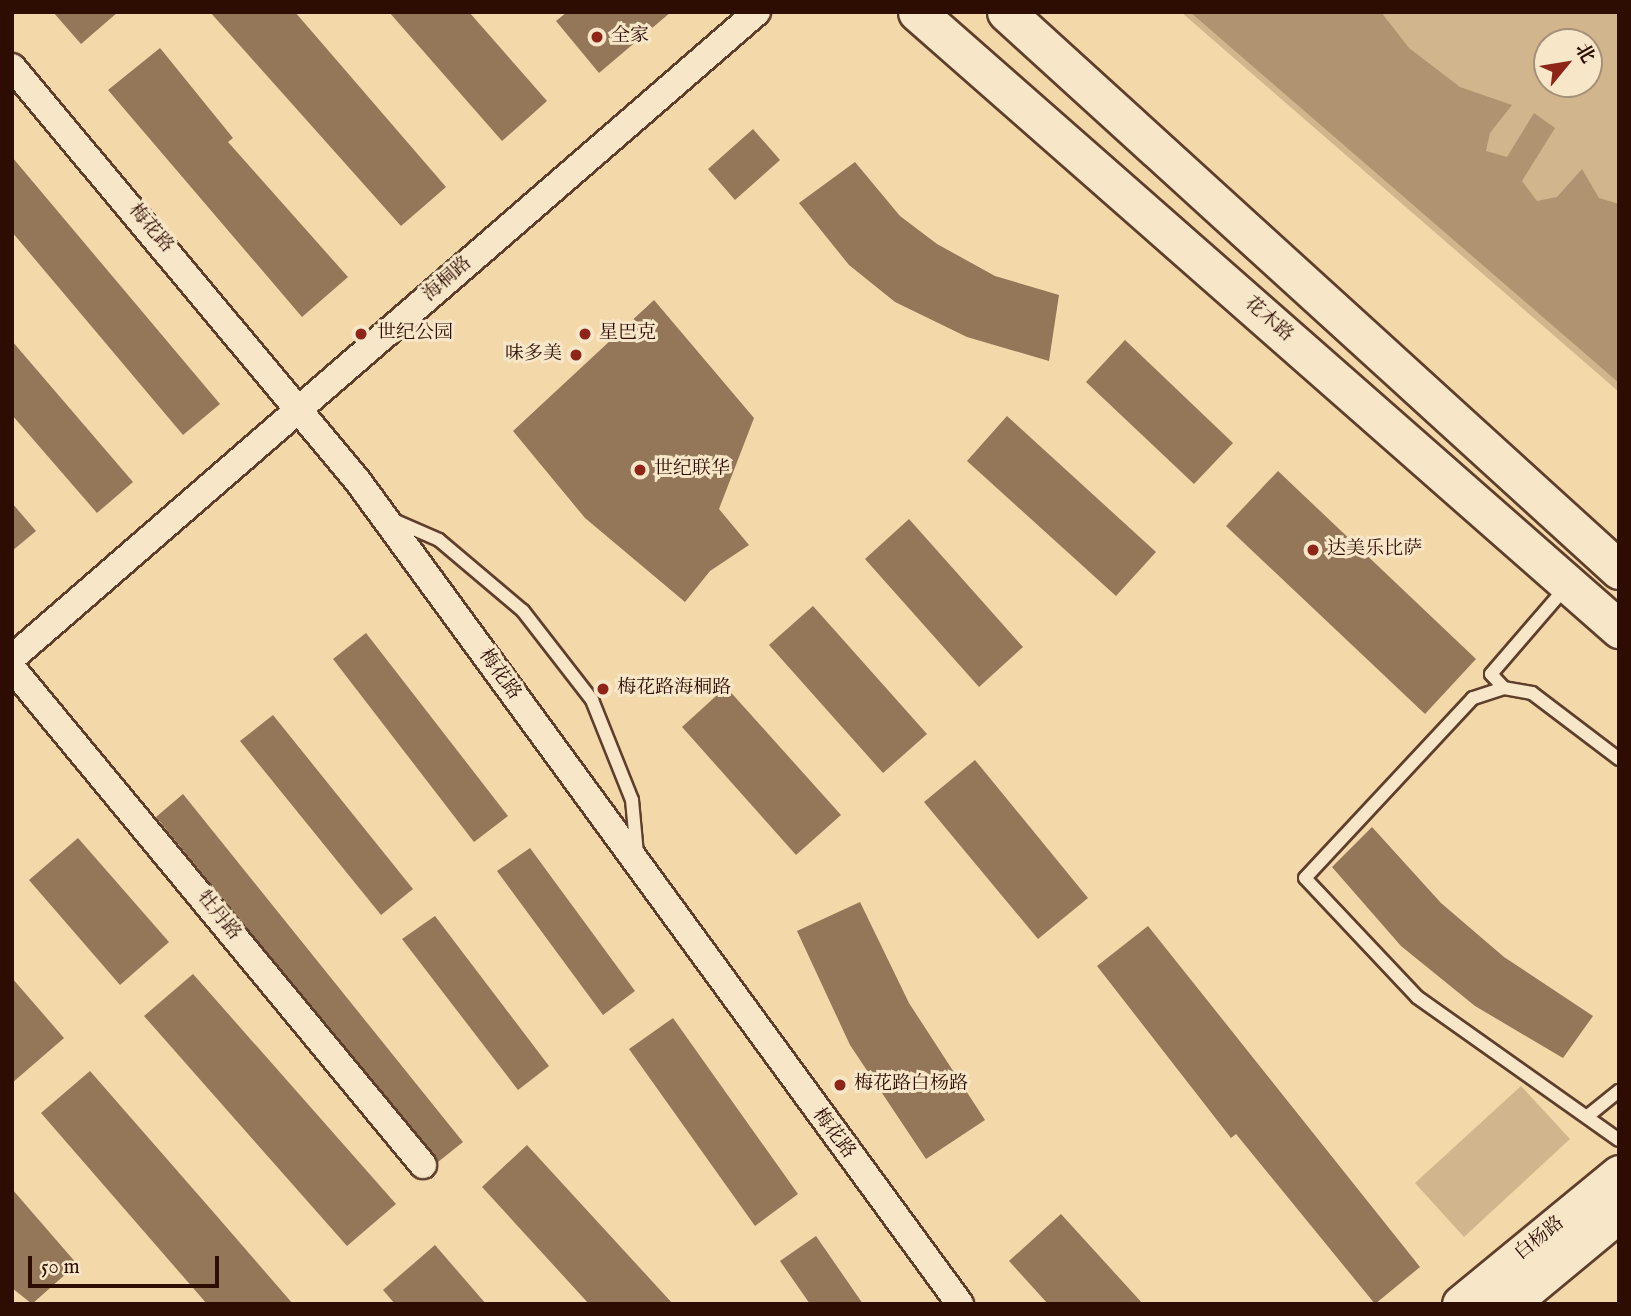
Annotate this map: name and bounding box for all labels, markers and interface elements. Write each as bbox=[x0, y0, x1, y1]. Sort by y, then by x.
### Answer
place label: 全家 bbox=[611, 26, 649, 48]
north arrow bbox=[1533, 28, 1603, 98]
marker: 全家 bbox=[589, 29, 605, 45]
text: 北 bbox=[1569, 39, 1600, 68]
street label: 梅花路 bbox=[123, 200, 177, 258]
street label: 海桐路 bbox=[419, 253, 477, 307]
street label: 花木路 bbox=[1239, 293, 1297, 347]
place label: 世纪公园 bbox=[377, 323, 453, 345]
place label: 星巴克 bbox=[599, 323, 656, 345]
marker: 世纪公园 bbox=[351, 324, 371, 344]
marker: 星巴克 bbox=[577, 326, 593, 342]
place label: 味多美 bbox=[505, 344, 562, 366]
marker: 味多美 bbox=[568, 347, 584, 363]
place label: 世纪联华 bbox=[654, 459, 730, 481]
marker: 世纪联华 bbox=[632, 462, 648, 478]
place label: 达美乐比萨 bbox=[1327, 539, 1422, 561]
marker: 达美乐比萨 bbox=[1305, 542, 1321, 558]
street label: 梅花路 bbox=[473, 645, 525, 705]
place label: 梅花路海桐路 bbox=[617, 678, 731, 700]
marker: 梅花路海桐路 bbox=[595, 681, 611, 697]
street label: 牡丹路 bbox=[191, 887, 245, 945]
place label: 梅花路白杨路 bbox=[854, 1074, 968, 1096]
marker: 梅花路白杨路 bbox=[832, 1077, 848, 1093]
street label: 梅花路 bbox=[807, 1104, 859, 1164]
street label: 白杨路 bbox=[1511, 1212, 1569, 1266]
scale bar bbox=[32, 1242, 222, 1286]
text: 50 m bbox=[41, 1254, 80, 1281]

